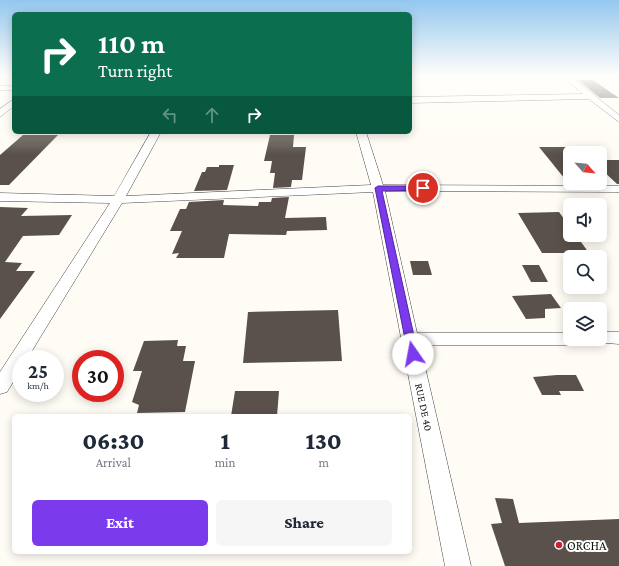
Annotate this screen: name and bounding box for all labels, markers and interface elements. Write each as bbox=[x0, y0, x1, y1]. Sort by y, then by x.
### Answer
icon: right bbox=[32, 28, 84, 80]
text: 110 m bbox=[98, 28, 165, 59]
text: Turn right bbox=[98, 61, 172, 81]
icon: left bbox=[159, 104, 181, 126]
icon: ahead bbox=[201, 104, 223, 126]
icon: right bbox=[243, 104, 265, 126]
north arrow bbox=[563, 146, 607, 190]
map controls bbox=[563, 146, 607, 346]
pin bbox=[406, 171, 440, 205]
icon: arrive bbox=[412, 177, 434, 199]
button: sound bbox=[563, 198, 607, 242]
button: search bbox=[563, 250, 607, 294]
button: layers bbox=[563, 302, 607, 346]
position arrow bbox=[392, 333, 434, 375]
speed limit sign: 30 bbox=[72, 350, 124, 402]
text: 25 bbox=[28, 360, 48, 382]
text: km/h bbox=[27, 380, 49, 391]
street label: RUE DE 40 bbox=[413, 382, 435, 432]
text: 06:30 bbox=[82, 427, 145, 454]
text: 1 bbox=[220, 427, 230, 454]
text: 130 bbox=[306, 427, 342, 454]
text: Arrival bbox=[96, 455, 131, 470]
text: min bbox=[215, 455, 235, 470]
text: m bbox=[319, 455, 329, 470]
button: Exit bbox=[32, 500, 208, 546]
button: Share bbox=[216, 500, 392, 546]
place label: ORCHA bbox=[567, 538, 607, 553]
marker: ORCHA bbox=[554, 540, 564, 550]

